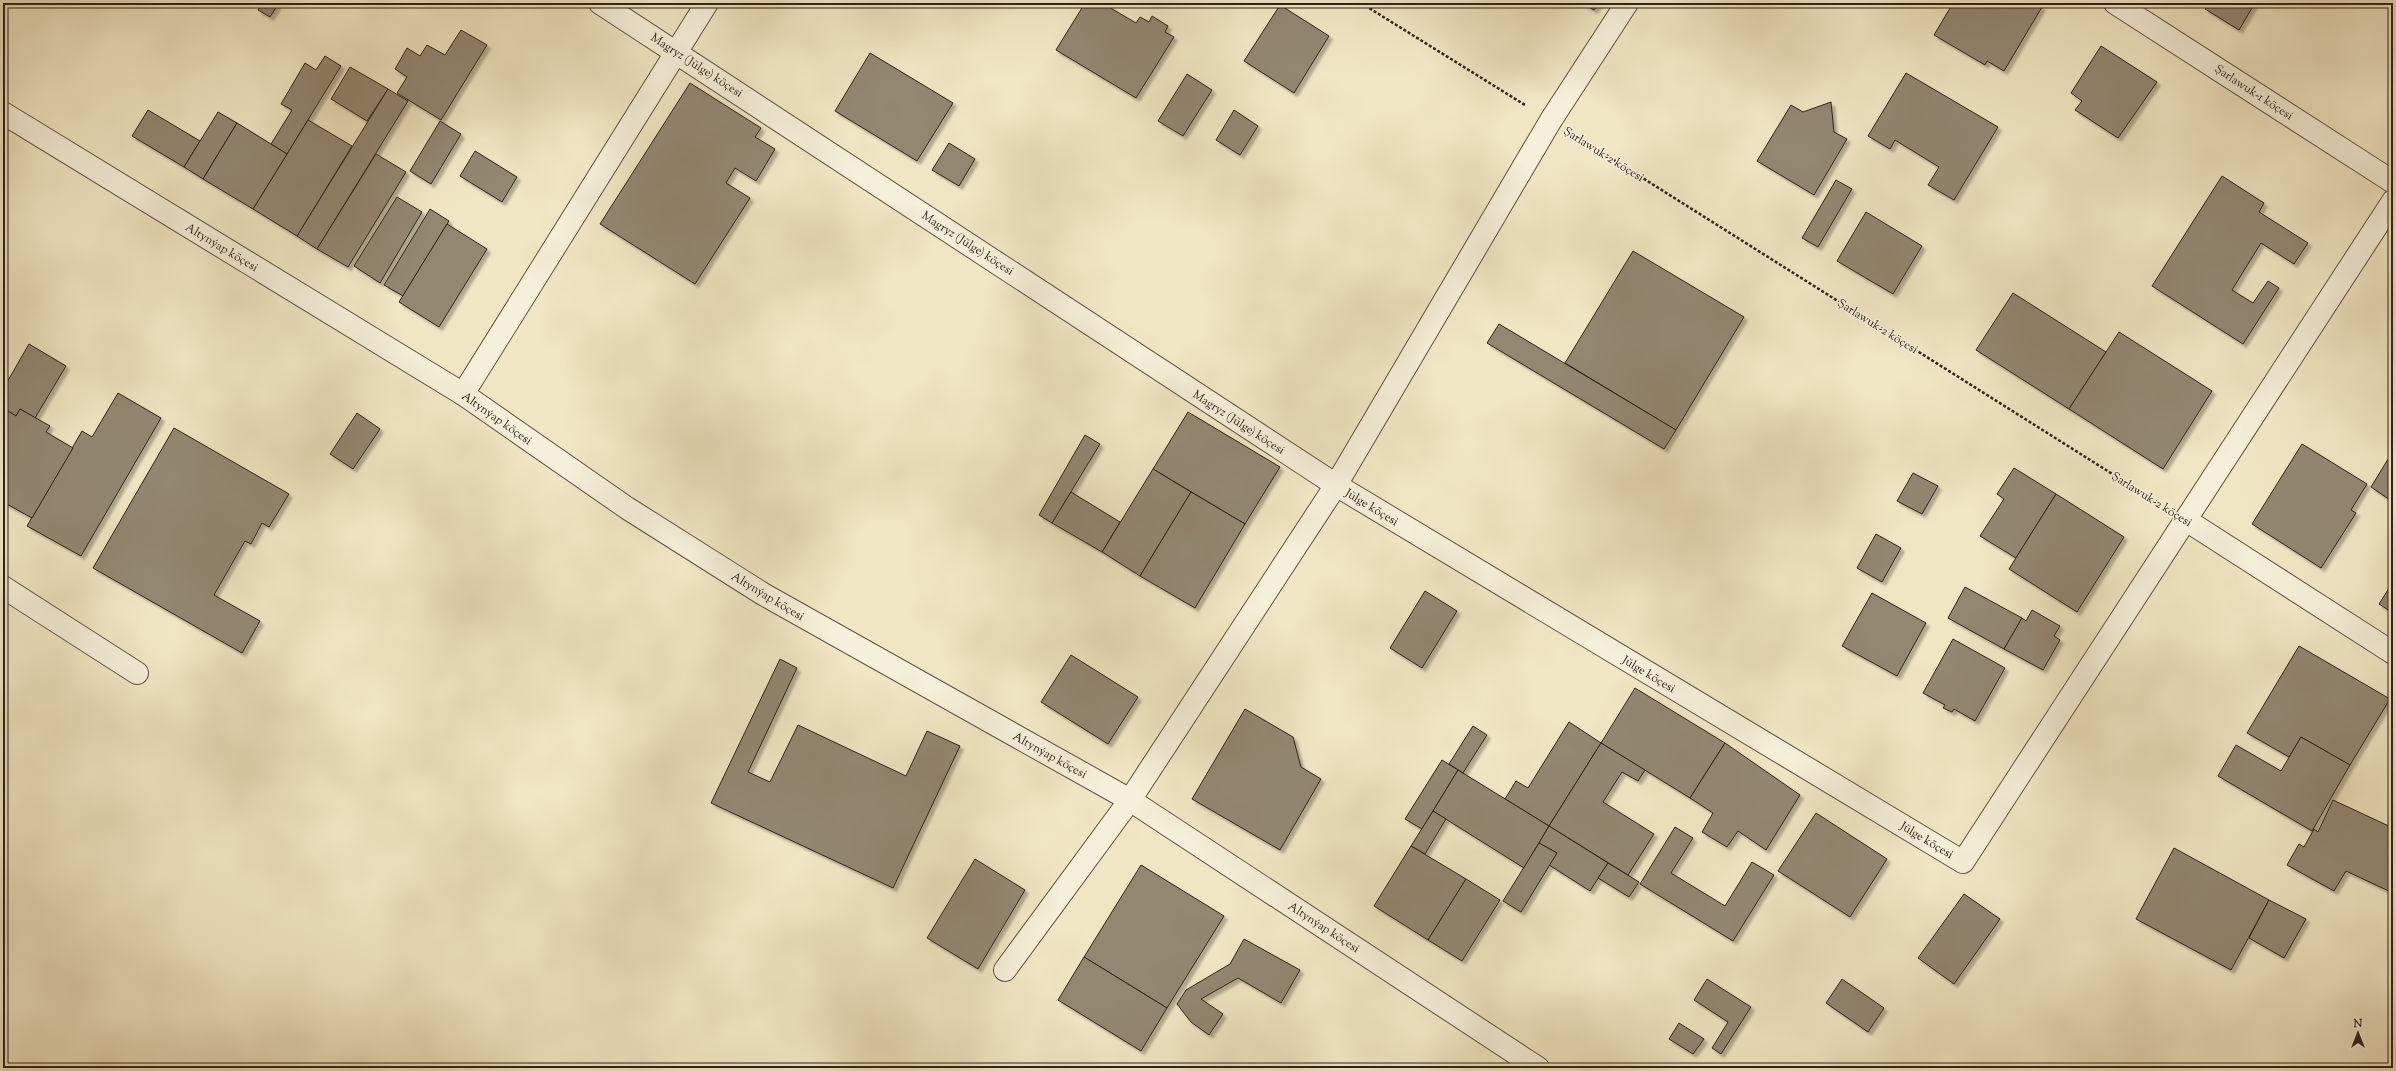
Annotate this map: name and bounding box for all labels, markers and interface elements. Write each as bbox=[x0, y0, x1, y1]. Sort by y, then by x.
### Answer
street label: Magryz (Jülge) köçesi bbox=[647, 29, 747, 103]
street label: Şarlawuk-1 köçesi bbox=[2211, 61, 2297, 125]
street label: Şarlawuk-2 köçesi bbox=[1560, 123, 1648, 187]
street label: Magryz (Jülge) köçesi bbox=[918, 207, 1018, 281]
street label: Altynýap köçesi bbox=[182, 219, 262, 277]
street label: Şarlawuk-2 köçesi bbox=[1834, 295, 1922, 359]
street label: Magryz (Jülge) köçesi bbox=[1189, 386, 1289, 460]
street label: Altynýap köçesi bbox=[458, 388, 536, 450]
street label: Şarlawuk-2 köçesi bbox=[2108, 468, 2196, 532]
street label: Jülge köçesi bbox=[1340, 484, 1402, 531]
street label: Altynýap köçesi bbox=[728, 568, 808, 626]
street label: Jülge köçesi bbox=[1617, 651, 1679, 698]
street label: Altynýap köçesi bbox=[1009, 728, 1090, 784]
street label: Jülge köçesi bbox=[1895, 817, 1957, 864]
street label: Altynýap köçesi bbox=[1284, 898, 1363, 958]
north arrow bbox=[2338, 1013, 2378, 1053]
text: N bbox=[2353, 1016, 2363, 1032]

